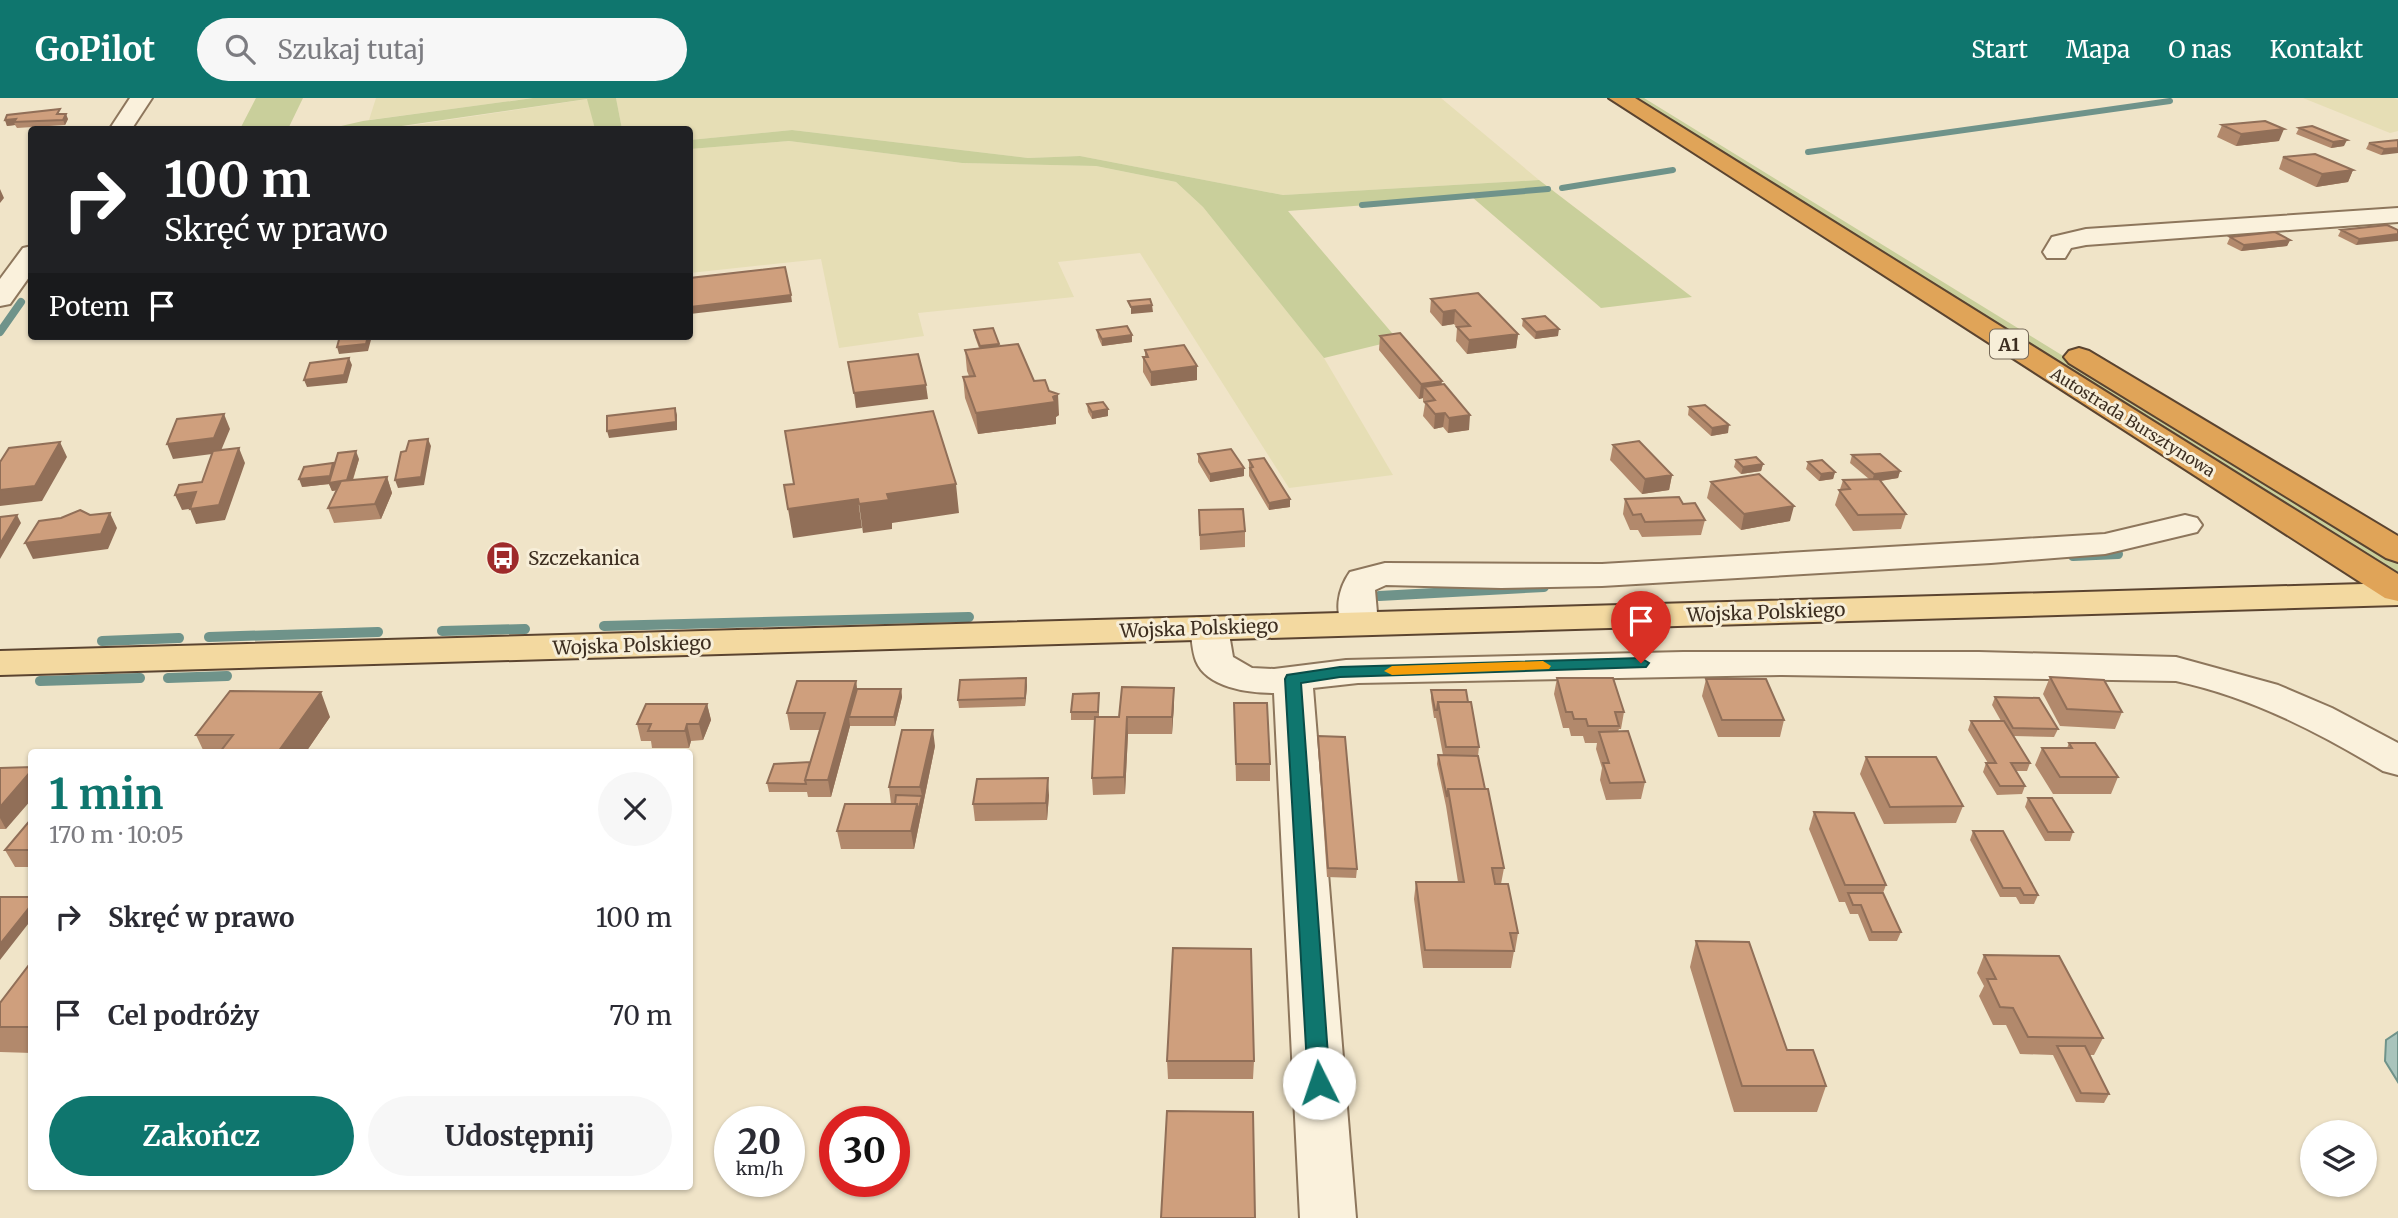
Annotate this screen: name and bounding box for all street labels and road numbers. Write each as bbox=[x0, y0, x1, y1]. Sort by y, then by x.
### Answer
road number: A1 bbox=[1990, 330, 2028, 358]
street label: Autostrada Bursztynowa bbox=[2046, 363, 2219, 481]
street label: Wojska Polskiego bbox=[1685, 597, 1846, 627]
street label: Wojska Polskiego bbox=[1118, 613, 1279, 643]
street label: Wojska Polskiego bbox=[551, 630, 712, 660]

